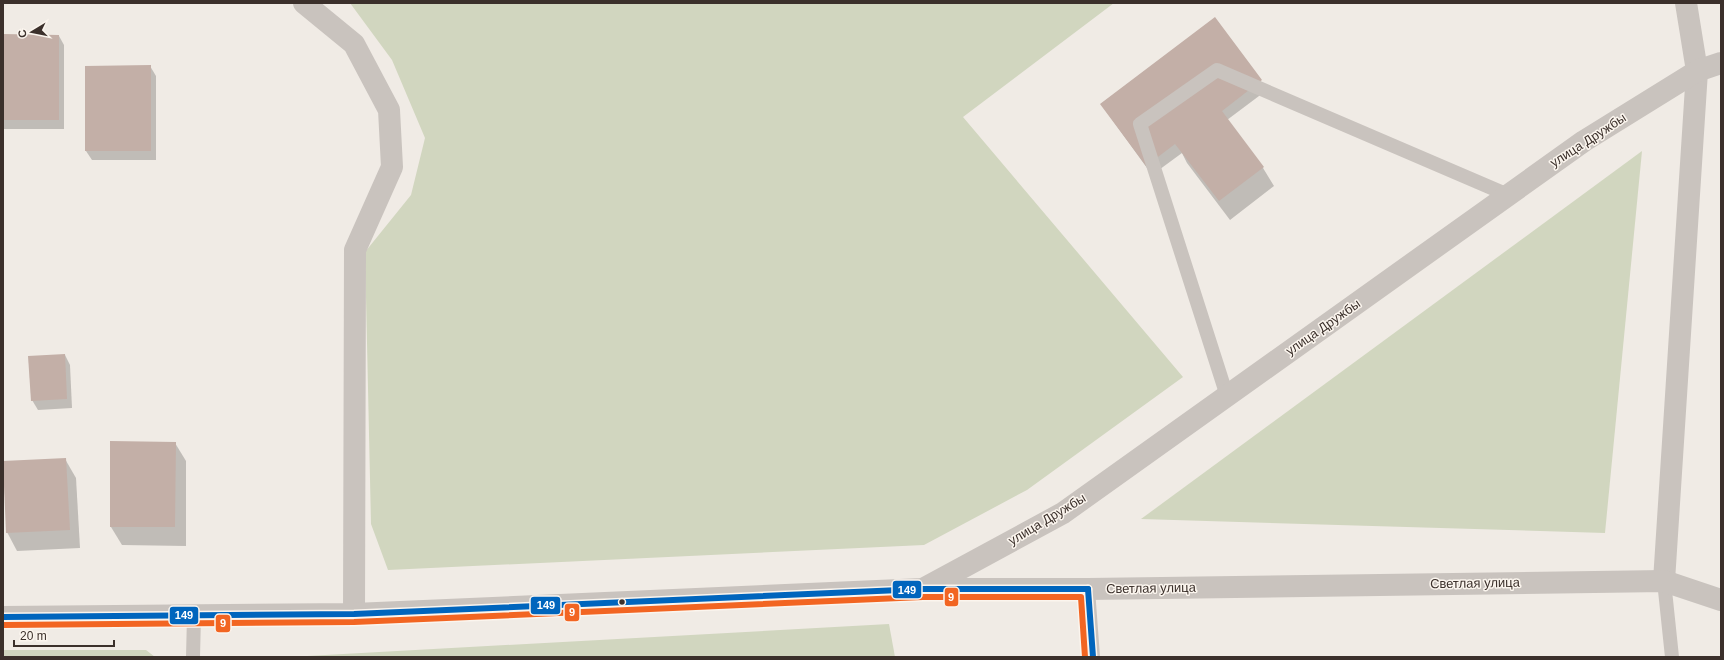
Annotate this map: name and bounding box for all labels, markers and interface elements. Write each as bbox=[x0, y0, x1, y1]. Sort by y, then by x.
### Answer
north arrow bbox=[12, 12, 52, 52]
text: С bbox=[16, 29, 29, 39]
street label: улица Дружбы bbox=[1547, 110, 1629, 170]
street label: улица Дружбы bbox=[1283, 296, 1363, 358]
street label: улица Дружбы bbox=[1006, 490, 1088, 548]
street label: Светлая улица bbox=[1430, 575, 1521, 591]
line badge: 149 bbox=[892, 580, 922, 599]
street label: Светлая улица bbox=[1106, 580, 1197, 596]
text: 149 bbox=[898, 584, 916, 596]
line badge: 9 bbox=[944, 587, 959, 607]
text: 9 bbox=[948, 591, 954, 603]
line badge: 149 bbox=[530, 596, 561, 615]
unlabelled marker bbox=[617, 597, 627, 607]
text: 149 bbox=[537, 599, 555, 611]
line badge: 9 bbox=[564, 603, 580, 622]
line badge: 149 bbox=[169, 606, 199, 625]
text: 9 bbox=[569, 606, 575, 618]
text: 149 bbox=[175, 609, 193, 621]
line badge: 9 bbox=[215, 614, 231, 633]
text: 9 bbox=[220, 617, 226, 629]
scale bar bbox=[14, 622, 114, 648]
text: 20 m bbox=[20, 629, 47, 643]

